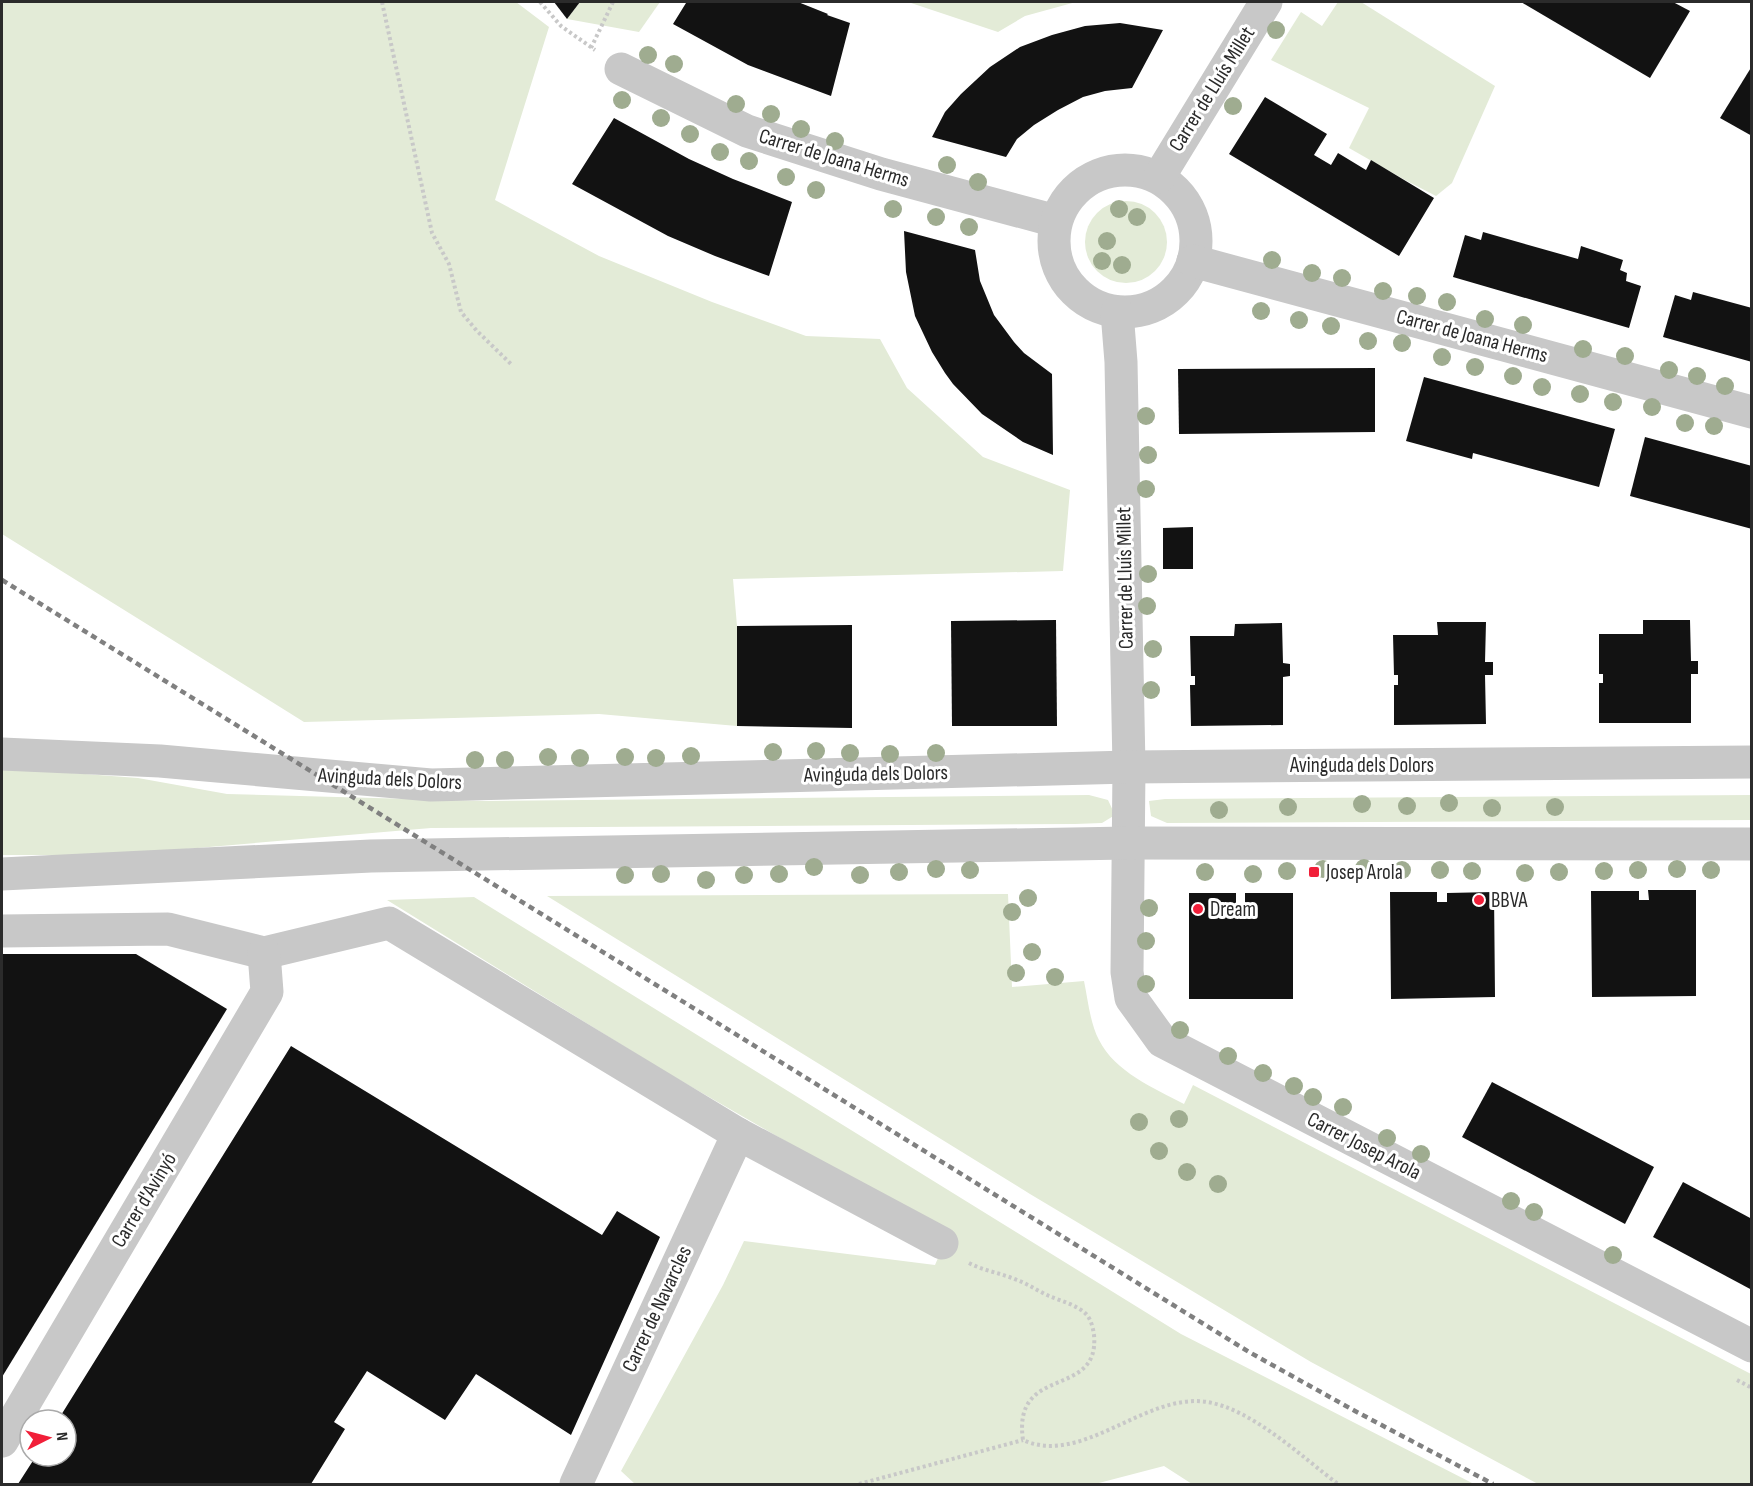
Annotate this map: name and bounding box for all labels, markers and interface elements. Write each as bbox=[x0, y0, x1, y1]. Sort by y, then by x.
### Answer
street label: Carrer de Lluís Millet bbox=[1164, 22, 1260, 156]
street label: Carrer de Joana Herms bbox=[756, 123, 912, 193]
street label: Carrer de Joana Herms bbox=[1394, 304, 1550, 368]
street label: Carrer de Lluís Millet bbox=[1111, 507, 1139, 649]
street label: Avinguda dels Dolors bbox=[1289, 753, 1434, 778]
street label: Avinguda dels Dolors bbox=[803, 760, 948, 788]
street label: Avinguda dels Dolors bbox=[316, 763, 463, 795]
place label: Josep Arola bbox=[1325, 860, 1403, 885]
marker: Josep Arola bbox=[1307, 865, 1321, 879]
place label: BBVA bbox=[1491, 888, 1528, 913]
marker: BBVA bbox=[1472, 893, 1486, 907]
place label: Dream bbox=[1210, 897, 1256, 922]
marker: Dream bbox=[1191, 902, 1205, 916]
street label: Carrer Josep Arola bbox=[1303, 1107, 1425, 1185]
street label: Carrer d'Avinyó bbox=[106, 1148, 182, 1252]
street label: Carrer de Navarcles bbox=[617, 1242, 697, 1376]
north arrow bbox=[18, 1408, 78, 1468]
text: N bbox=[52, 1431, 71, 1442]

